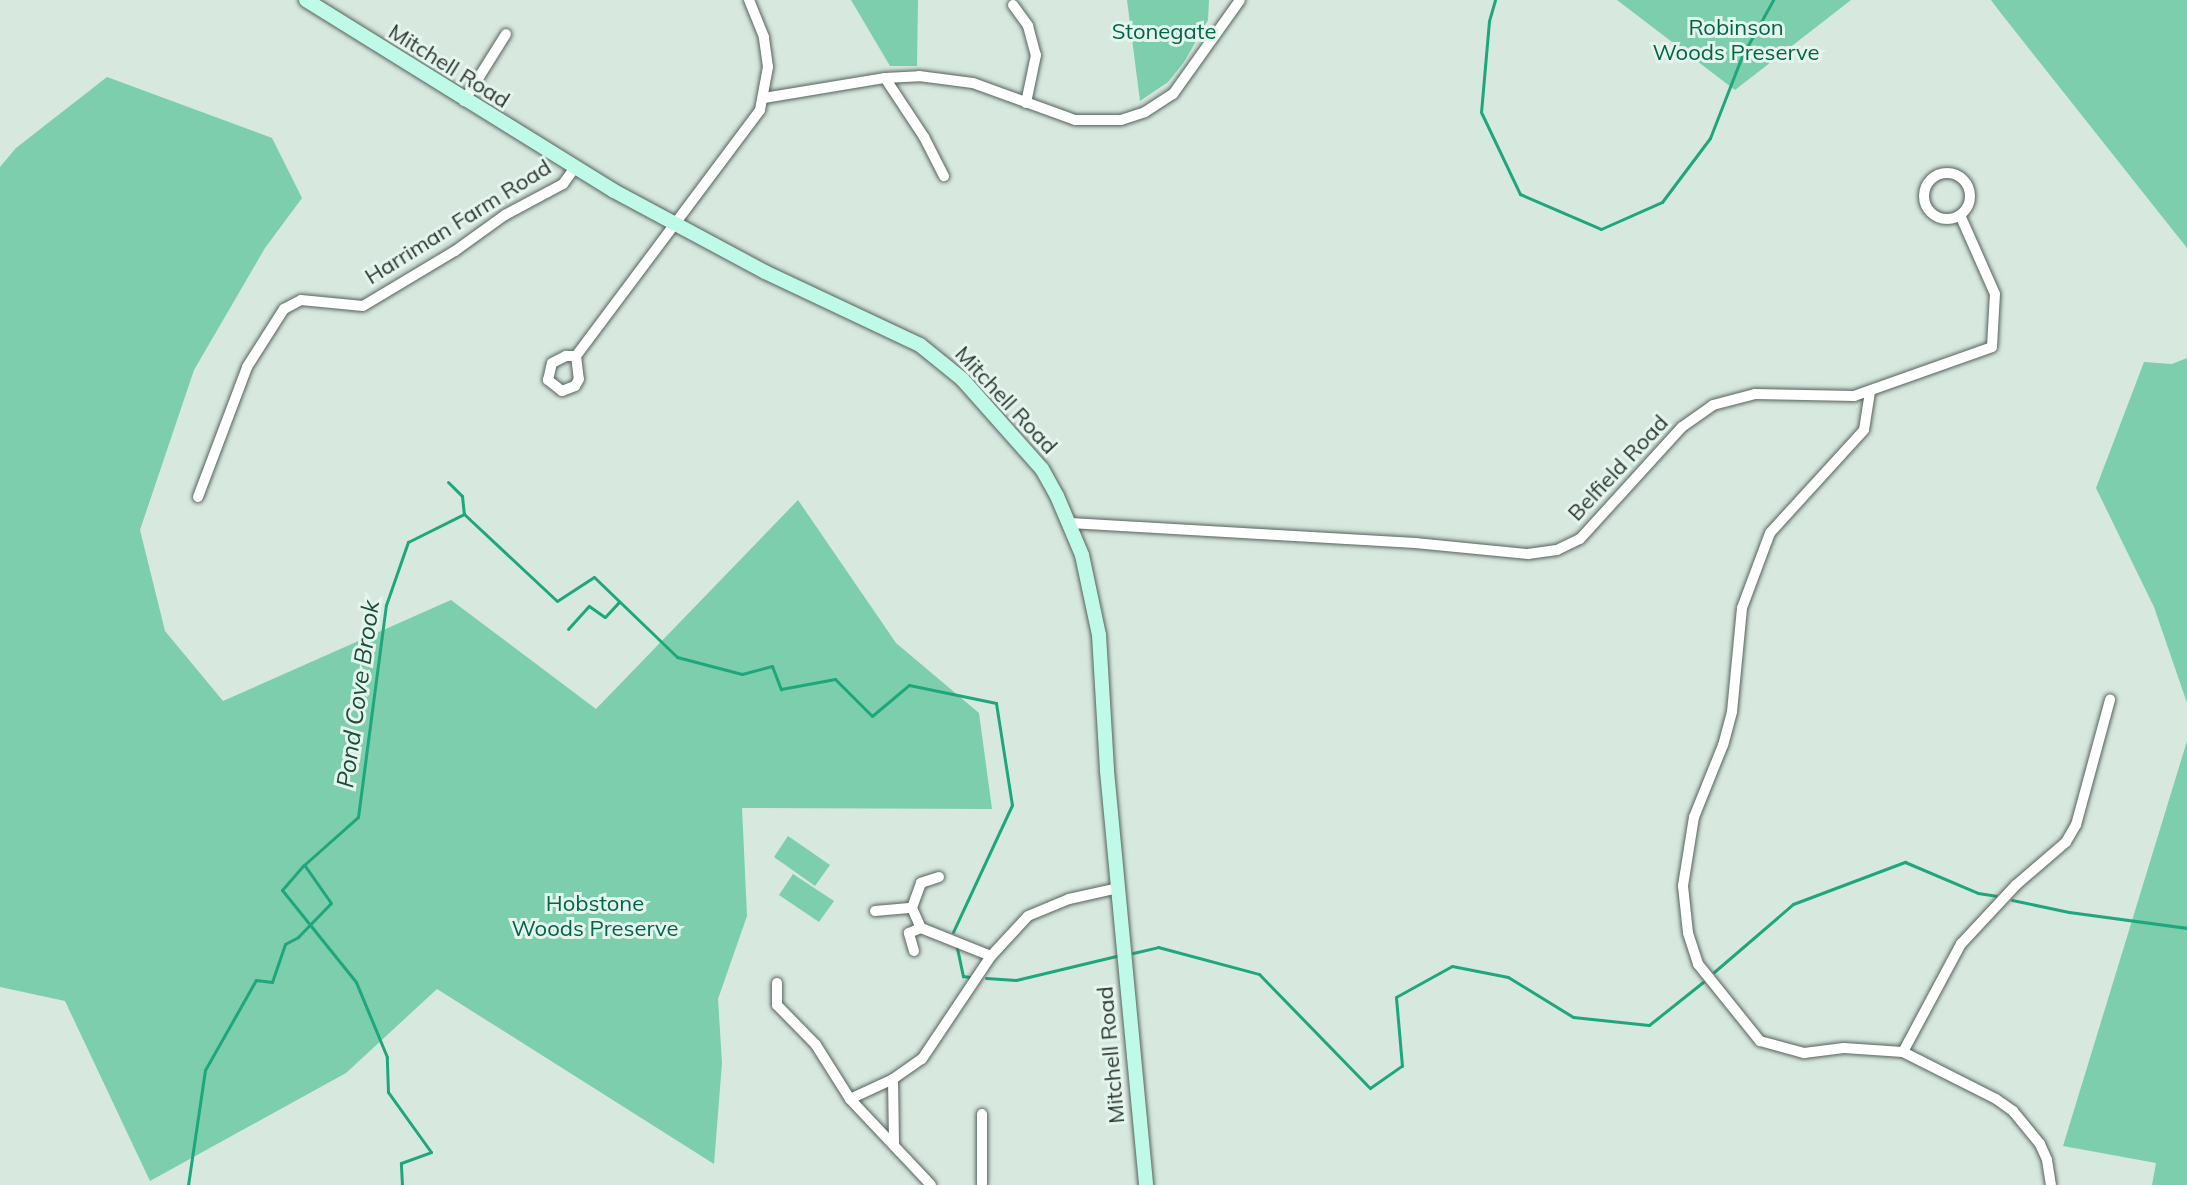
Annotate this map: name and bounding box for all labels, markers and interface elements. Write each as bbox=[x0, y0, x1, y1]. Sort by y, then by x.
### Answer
park label: Robinson Woods Preserve bbox=[1652, 14, 1820, 66]
street label: Mitchell Road bbox=[384, 18, 514, 114]
park label: Stonegate bbox=[1112, 19, 1216, 45]
street label: Harriman Farm Road bbox=[360, 154, 556, 290]
street label: Mitchell Road bbox=[949, 341, 1063, 459]
street label: Belfield Road bbox=[1562, 410, 1674, 526]
water label: Pond Cove Brook bbox=[331, 598, 385, 790]
park label: Hobstone Woods Preserve bbox=[511, 890, 679, 942]
street label: Mitchell Road bbox=[1092, 985, 1130, 1125]

